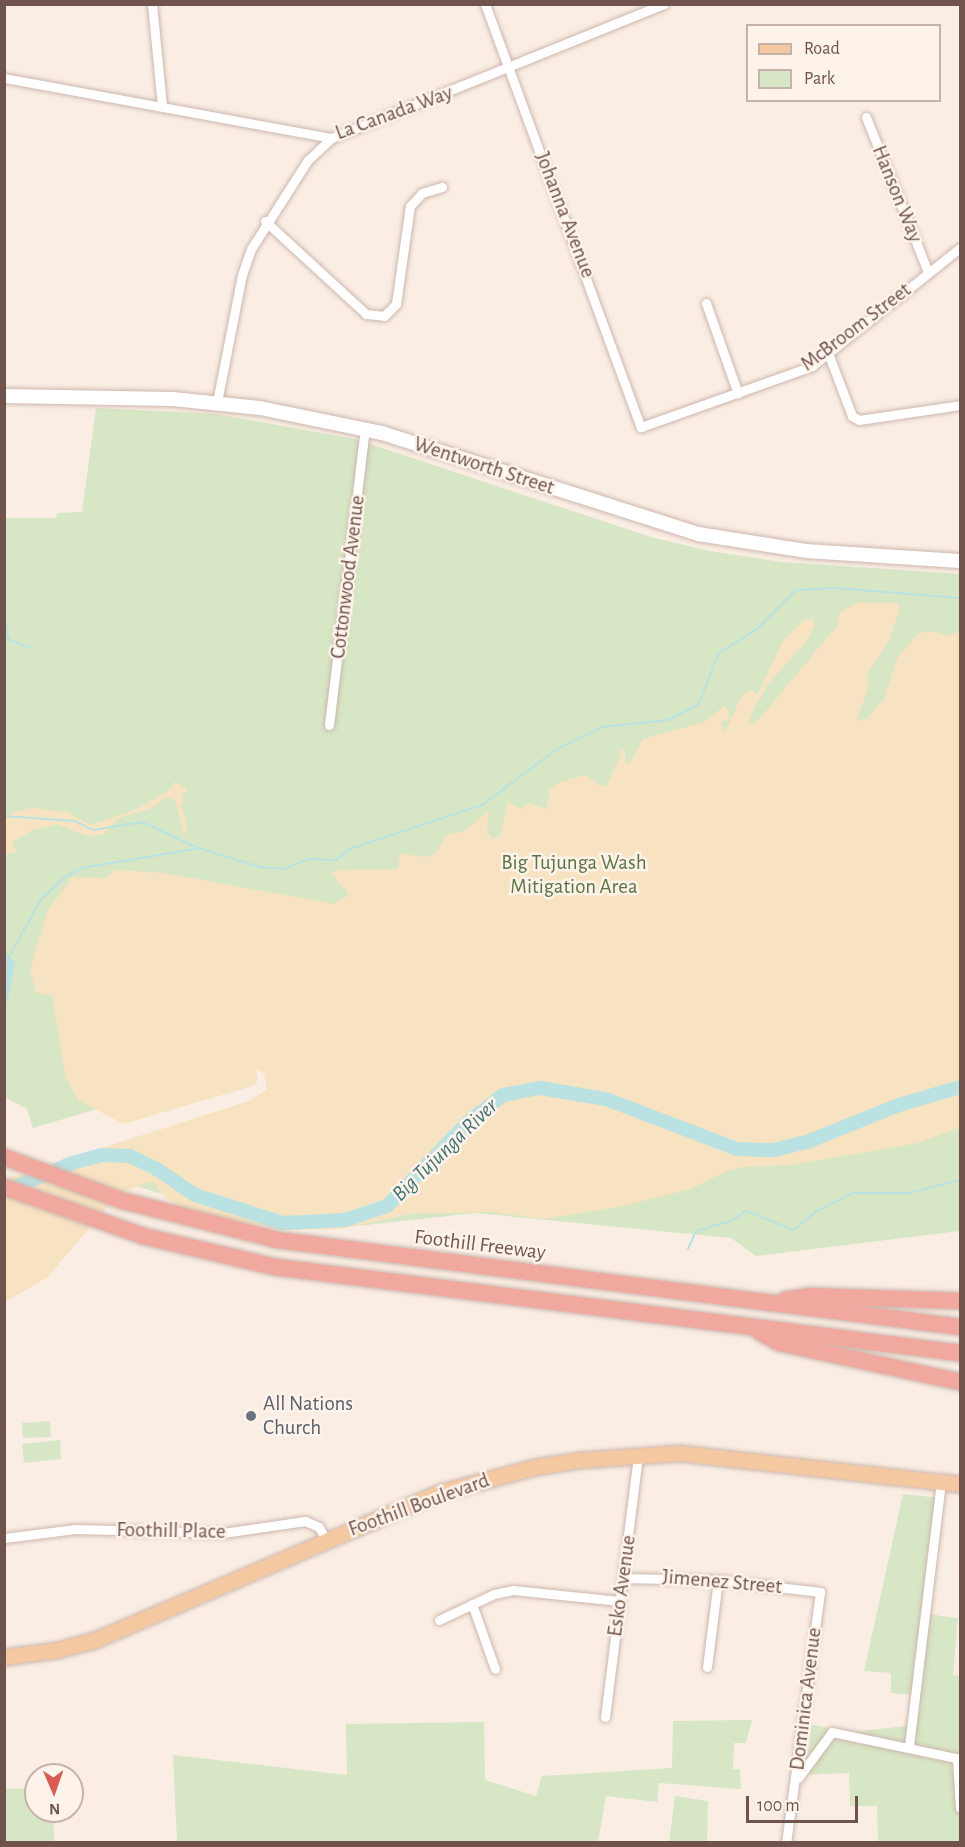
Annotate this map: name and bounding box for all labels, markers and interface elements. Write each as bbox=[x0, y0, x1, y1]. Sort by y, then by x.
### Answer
legend bbox=[746, 24, 941, 102]
text: Road bbox=[804, 40, 840, 58]
text: Park bbox=[804, 70, 835, 88]
street label: La Canada Way bbox=[332, 80, 456, 146]
street label: Hanson Way bbox=[866, 142, 928, 246]
street label: Johanna Avenue bbox=[529, 149, 601, 281]
street label: McBroom Street bbox=[796, 277, 916, 377]
street label: Wentworth Street bbox=[411, 431, 557, 501]
street label: Cottonwood Avenue bbox=[325, 494, 371, 660]
park label: Big Tujunga Wash Mitigation Area bbox=[501, 850, 647, 900]
water label: Big Tujunga River bbox=[387, 1093, 503, 1207]
street label: Foothill Freeway bbox=[413, 1224, 547, 1266]
place label: All Nations Church bbox=[263, 1391, 353, 1441]
marker: All Nations Church bbox=[244, 1409, 258, 1423]
street label: Foothill Boulevard bbox=[345, 1468, 493, 1542]
street label: Foothill Place bbox=[116, 1517, 226, 1545]
street label: Esko Avenue bbox=[602, 1534, 642, 1638]
street label: Jimenez Street bbox=[661, 1564, 783, 1600]
street label: Dominica Avenue bbox=[785, 1626, 827, 1772]
north arrow bbox=[24, 1763, 84, 1823]
scale bar bbox=[749, 1784, 862, 1822]
text: 100 m bbox=[757, 1797, 800, 1815]
text: N bbox=[49, 1801, 60, 1817]

